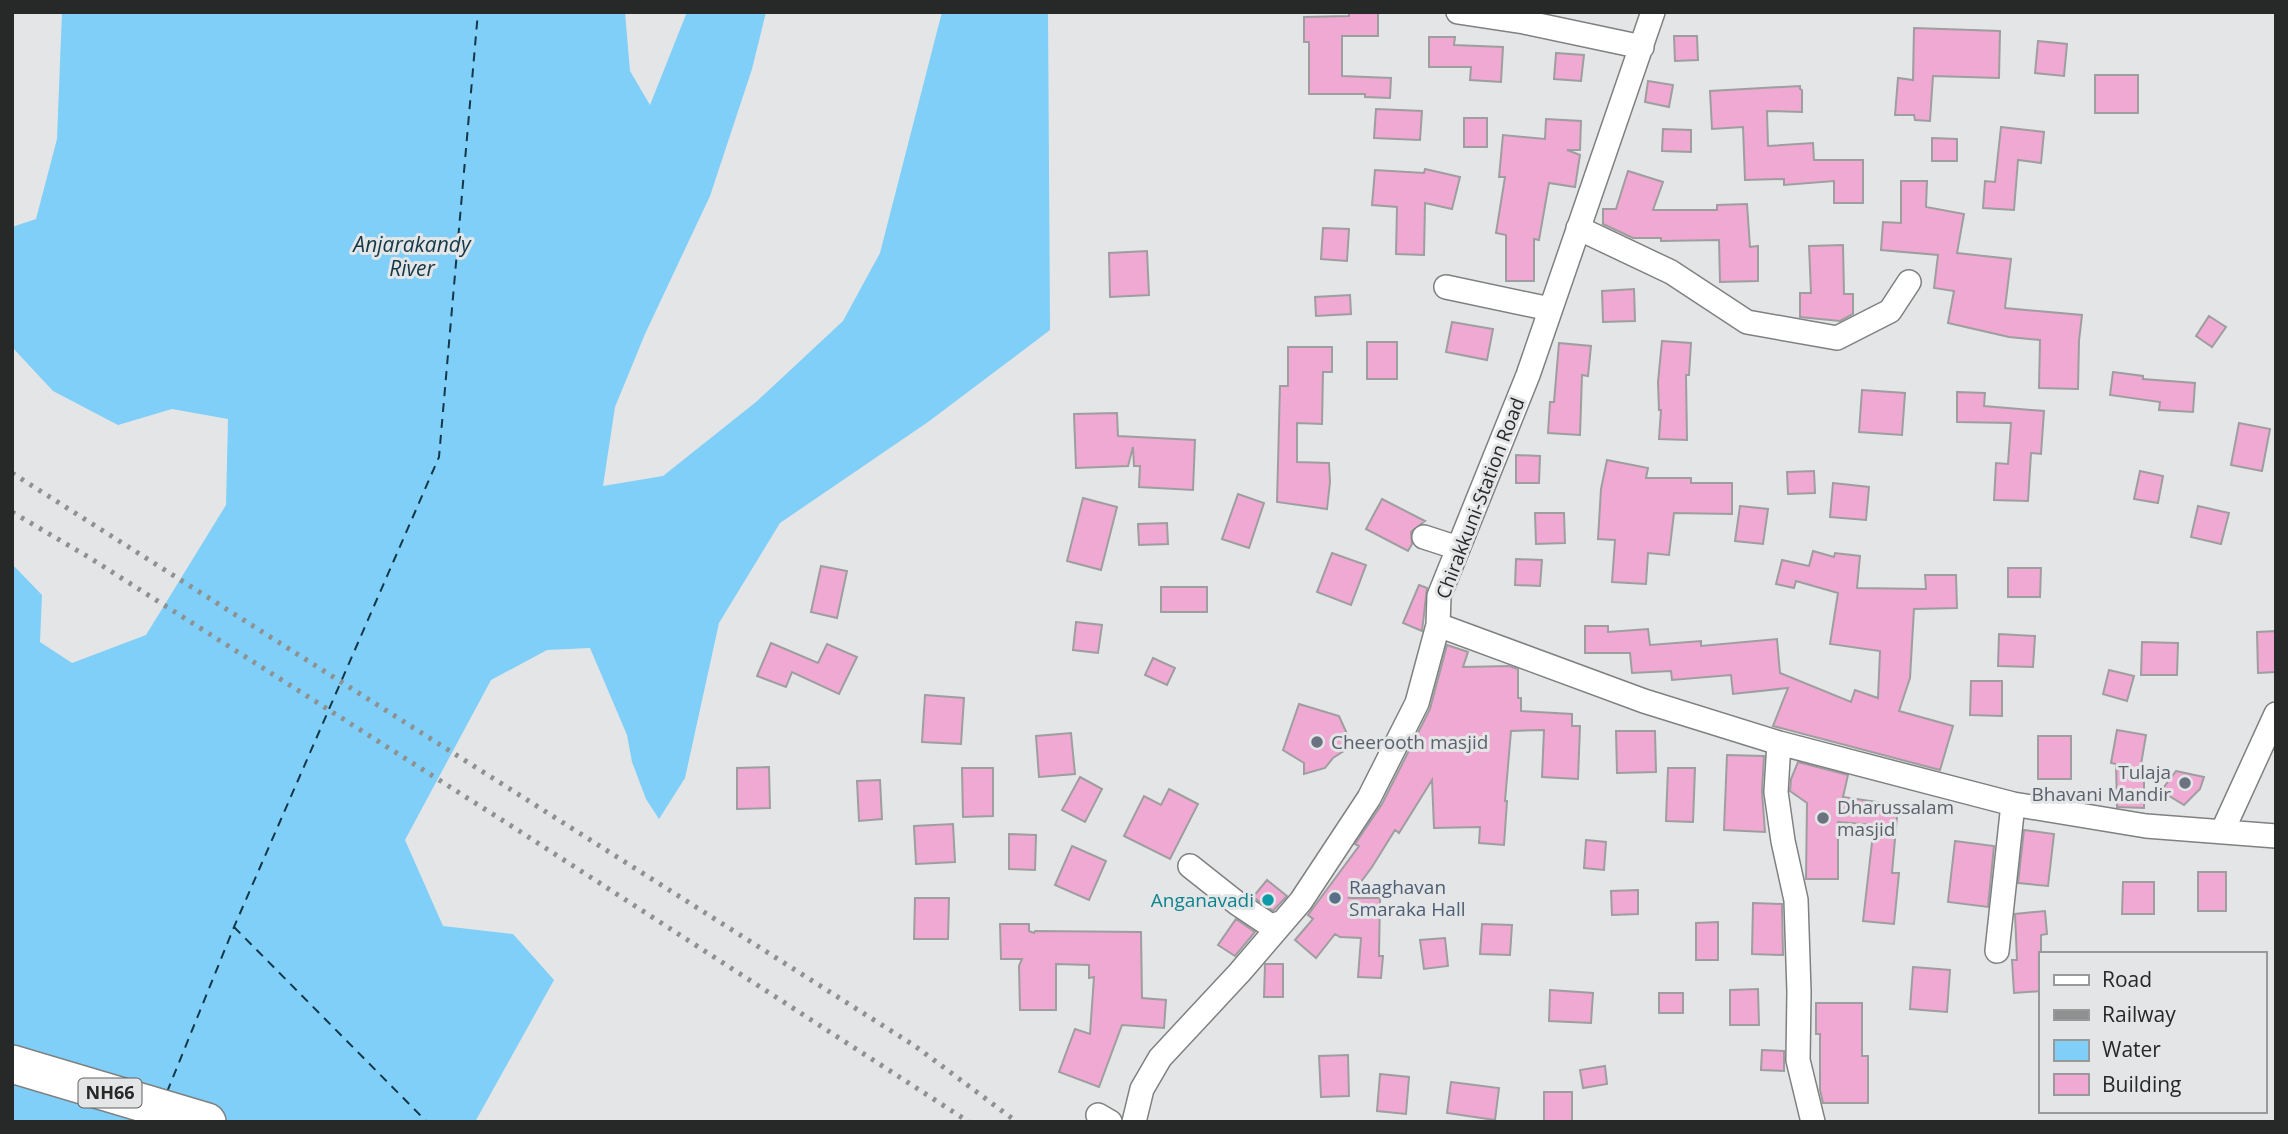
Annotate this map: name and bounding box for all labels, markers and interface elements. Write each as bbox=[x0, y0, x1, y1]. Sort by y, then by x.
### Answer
water label: Anjarakandy River bbox=[351, 230, 472, 282]
street label: Chirakkuni-Station Road bbox=[1430, 394, 1530, 602]
place label: Cheerooth masjid bbox=[1331, 729, 1488, 755]
marker: Cheerooth masjid bbox=[1309, 734, 1325, 750]
place label: Tulaja Bhavani Mandir bbox=[2032, 759, 2171, 807]
marker: Tulaja Bhavani Mandir bbox=[2177, 775, 2193, 791]
place label: Dharussalam masjid bbox=[1837, 794, 1954, 842]
marker: Dharussalam masjid bbox=[1815, 810, 1831, 826]
place label: Raaghavan Smaraka Hall bbox=[1349, 874, 1466, 922]
place label: Anganavadi bbox=[1151, 887, 1254, 913]
marker: Raaghavan Smaraka Hall bbox=[1327, 890, 1343, 906]
marker: Anganavadi bbox=[1260, 892, 1276, 908]
legend bbox=[2039, 952, 2267, 1113]
text: Road bbox=[2102, 965, 2152, 993]
text: Railway bbox=[2102, 1000, 2176, 1028]
text: Water bbox=[2102, 1035, 2161, 1063]
text: Building bbox=[2102, 1070, 2181, 1098]
road number: NH66 bbox=[78, 1078, 142, 1108]

